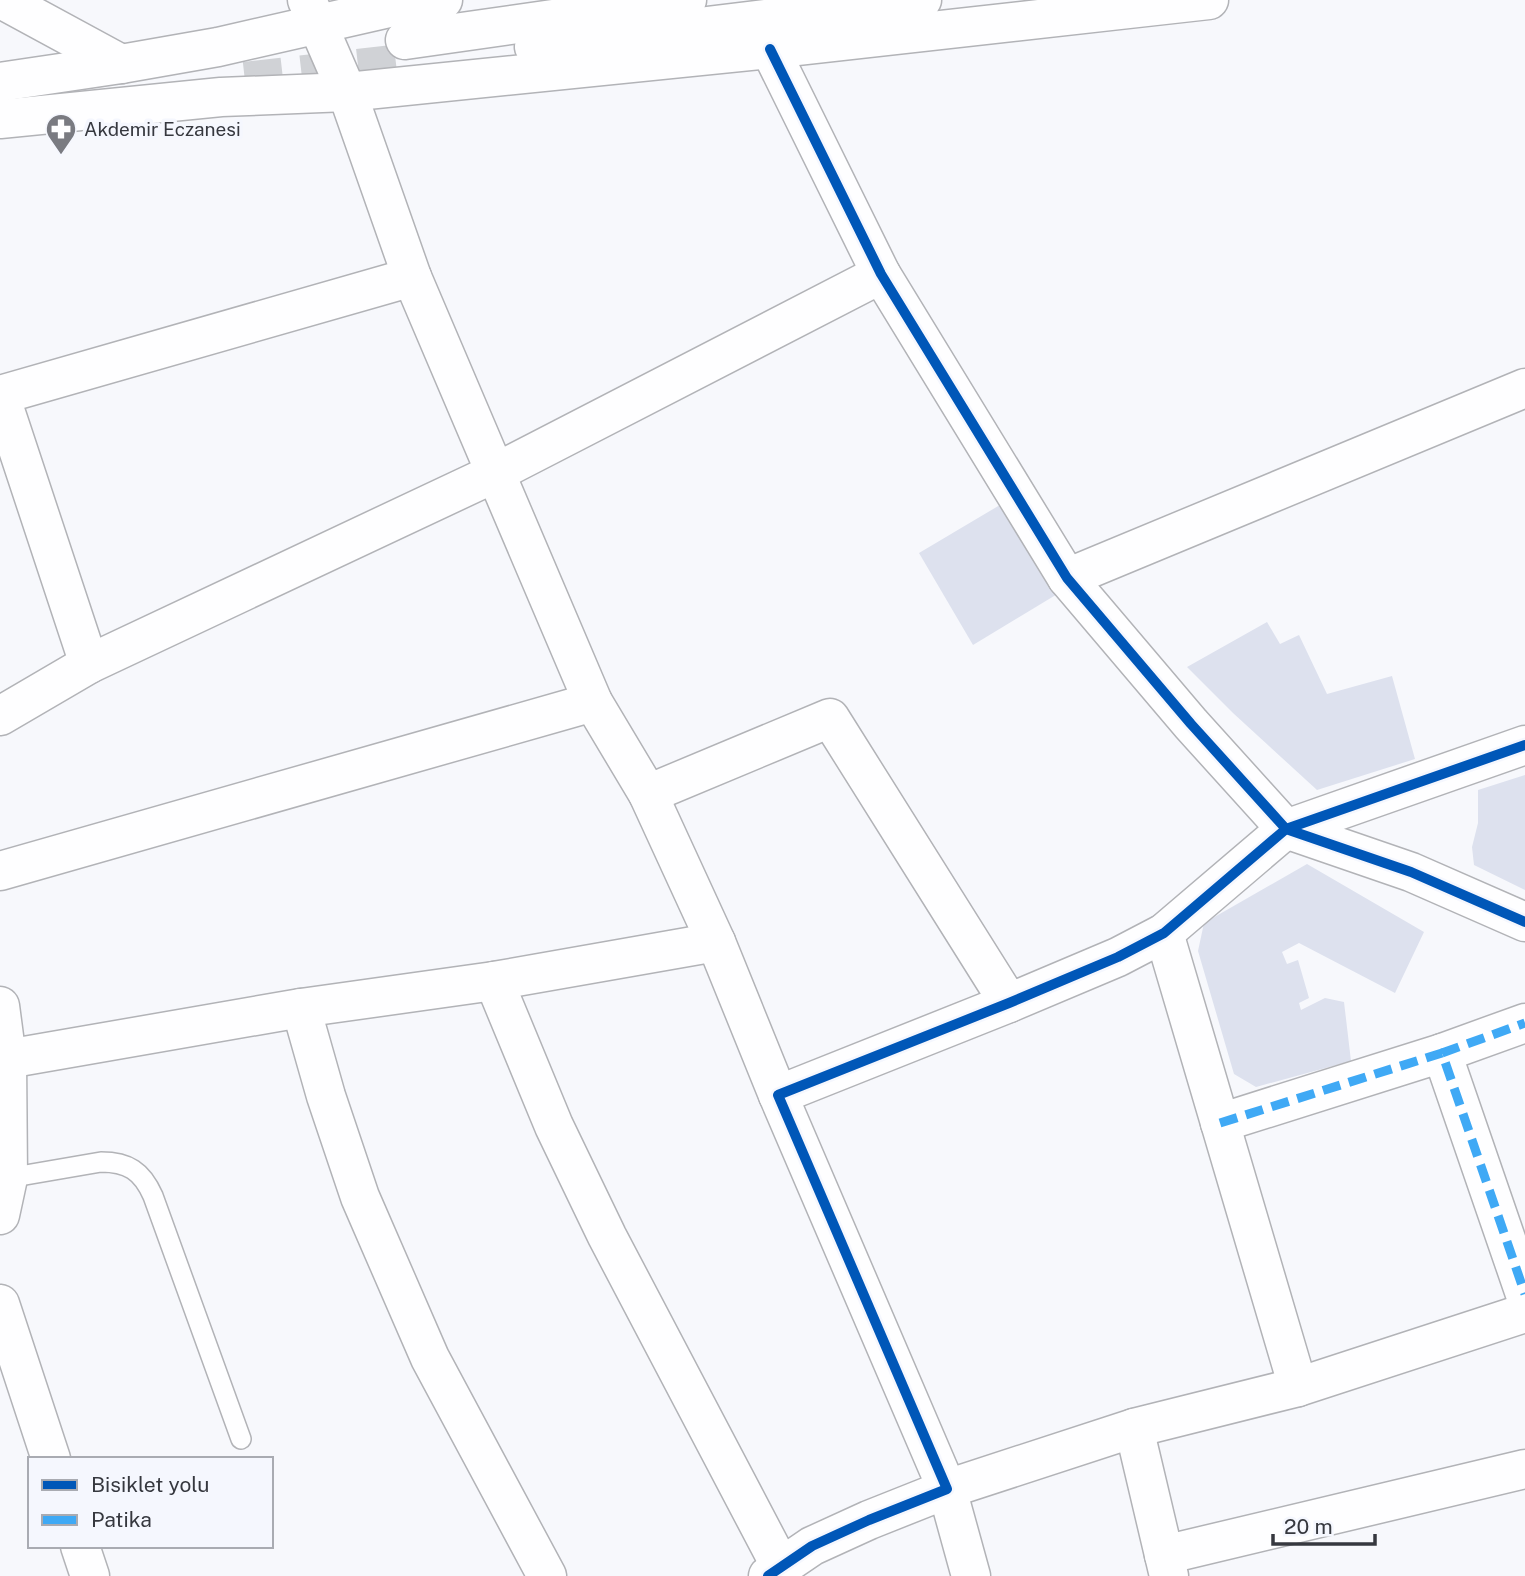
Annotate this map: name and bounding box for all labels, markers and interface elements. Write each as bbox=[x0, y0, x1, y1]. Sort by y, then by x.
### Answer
pharmacy icon: Akdemir Eczanesi bbox=[44, 112, 78, 156]
place label: Akdemir Eczanesi bbox=[84, 118, 241, 140]
legend bbox=[28, 1457, 273, 1548]
text: Bisiklet yolu bbox=[91, 1472, 210, 1497]
scale bar bbox=[1273, 1502, 1374, 1546]
text: Patika bbox=[91, 1507, 152, 1532]
text: 20 m bbox=[1284, 1514, 1333, 1539]

